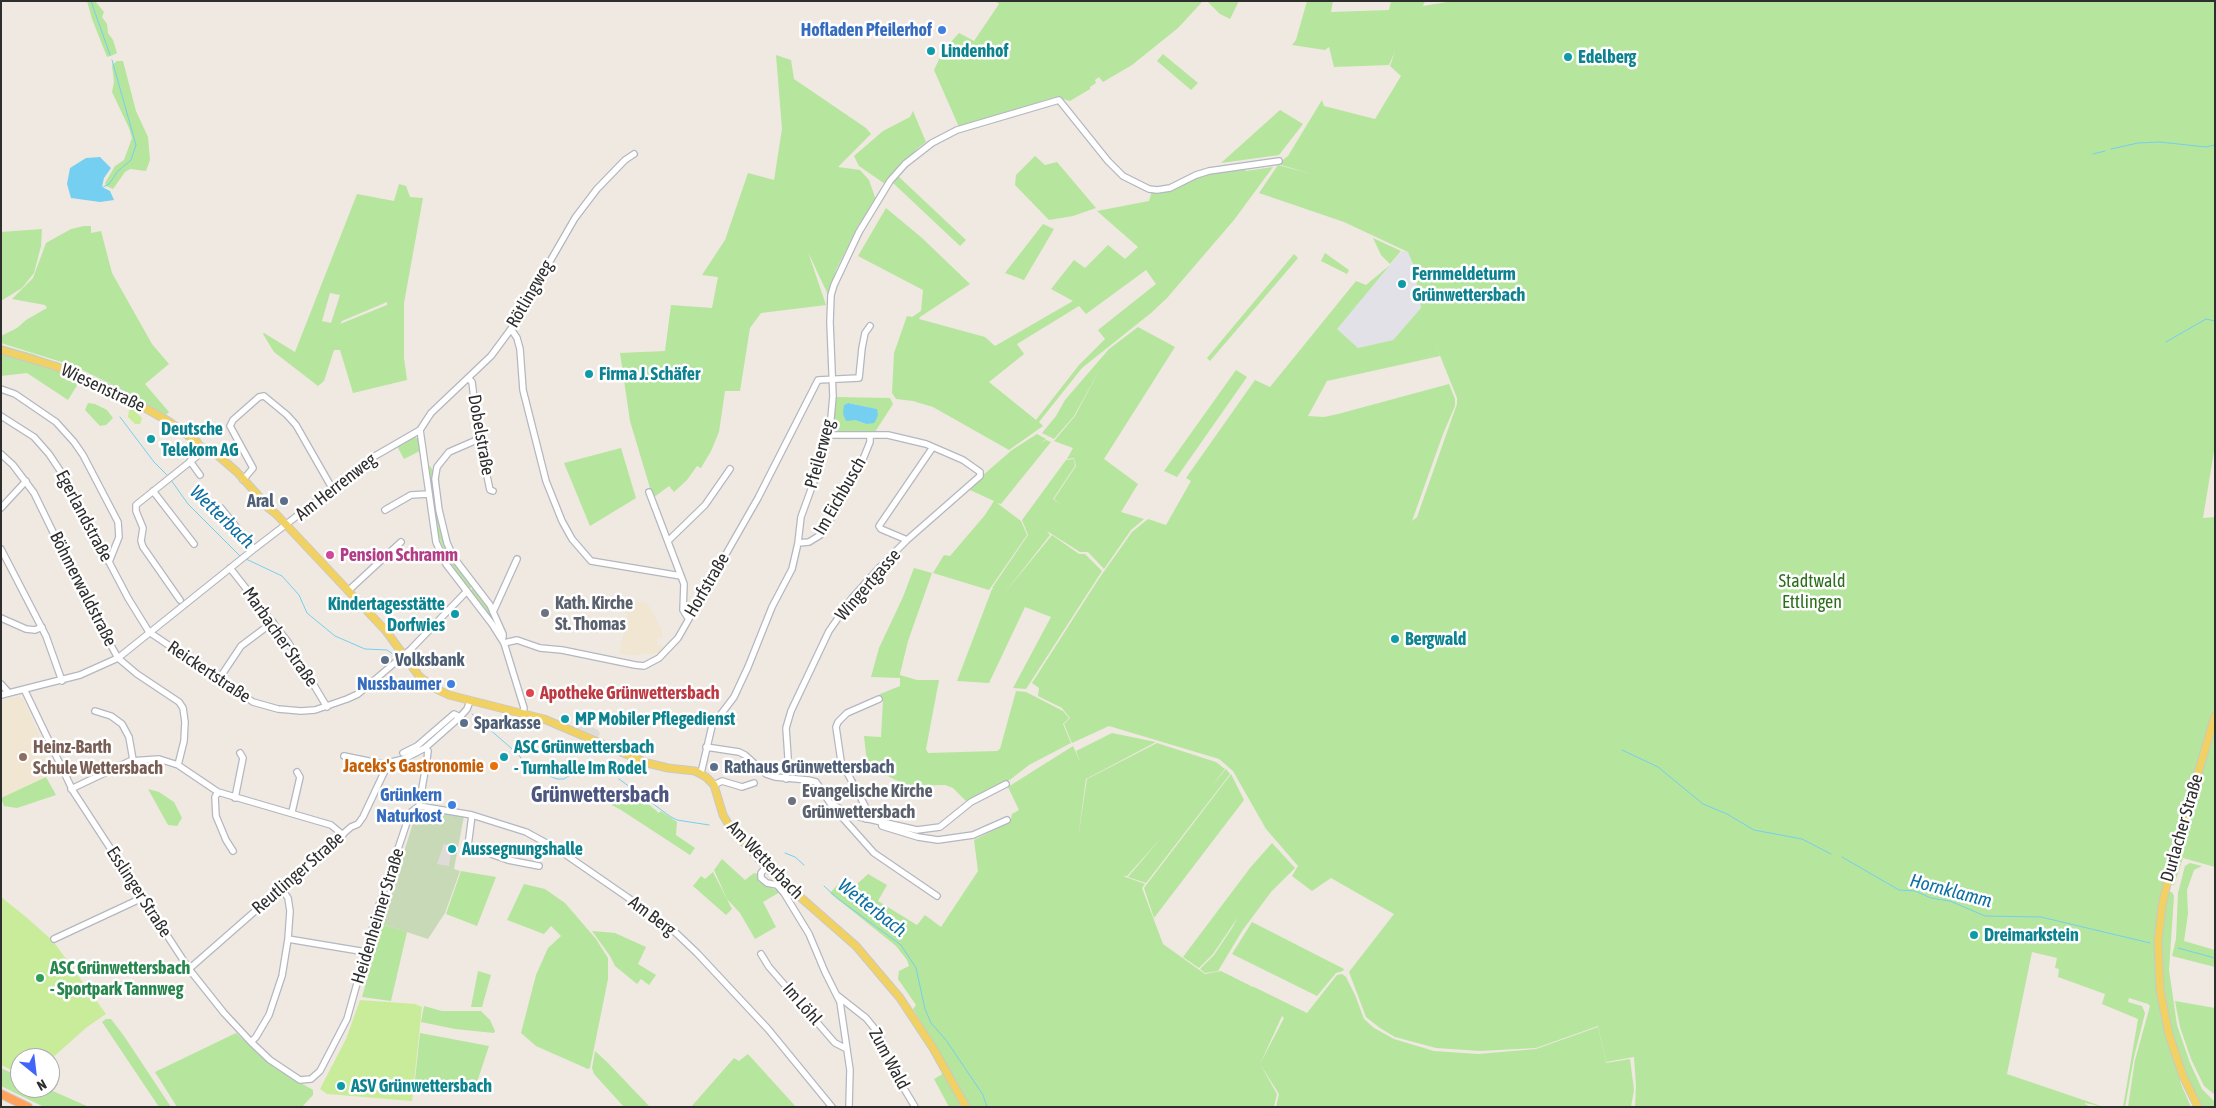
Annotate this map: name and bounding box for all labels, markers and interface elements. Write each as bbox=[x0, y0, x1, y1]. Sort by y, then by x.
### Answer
place label: Hofladen Pfeilerhof bbox=[801, 19, 932, 41]
marker: Hofladen Pfeilerhof bbox=[936, 24, 948, 36]
place label: Lindenhof bbox=[941, 40, 1008, 62]
marker: Lindenhof bbox=[925, 45, 937, 57]
place label: Edelberg bbox=[1578, 46, 1636, 68]
marker: Edelberg bbox=[1562, 51, 1574, 63]
street label: Rötlingweg bbox=[502, 256, 558, 332]
place label: Fernmeldeturm Grünwettersbach bbox=[1412, 263, 1525, 306]
marker: Fernmeldeturm Grünwettersbach bbox=[1396, 278, 1408, 290]
street label: Wiesenstraße bbox=[58, 359, 148, 417]
place label: Firma J. Schäfer bbox=[599, 363, 700, 385]
marker: Firma J. Schäfer bbox=[583, 368, 595, 380]
street label: Dobelstraße bbox=[463, 393, 499, 477]
street label: Pfeilerweg bbox=[800, 417, 840, 491]
place label: Deutsche Telekom AG bbox=[161, 418, 239, 460]
marker: Deutsche Telekom AG bbox=[145, 433, 157, 445]
street label: Am Herrenweg bbox=[291, 449, 381, 525]
street label: Im Eichbusch bbox=[809, 453, 871, 539]
street label: Egerlandstraße bbox=[51, 467, 117, 565]
water label: Wetterbach bbox=[185, 481, 259, 553]
place label: Aral bbox=[247, 490, 274, 512]
marker: Aral bbox=[278, 495, 290, 507]
street label: Böhmerwaldstraße bbox=[45, 528, 121, 650]
place label: Pension Schramm bbox=[340, 544, 458, 566]
street label: Wingertgasse bbox=[831, 545, 905, 625]
marker: Pension Schramm bbox=[324, 549, 336, 561]
street label: Horfstraße bbox=[680, 549, 734, 621]
park label: Stadtwald Ettlingen bbox=[1779, 570, 1845, 612]
street label: Marbacher Straße bbox=[238, 583, 322, 691]
place label: Kath. Kirche St. Thomas bbox=[555, 592, 633, 634]
place label: Kindertagesstätte Dorfwies bbox=[328, 593, 445, 636]
marker: Kath. Kirche St. Thomas bbox=[539, 607, 551, 619]
marker: Kindertagesstätte Dorfwies bbox=[449, 608, 461, 620]
place label: Bergwald bbox=[1405, 628, 1466, 650]
marker: Bergwald bbox=[1389, 633, 1401, 645]
street label: Reickertstraße bbox=[163, 636, 255, 708]
place label: Volksbank bbox=[395, 649, 464, 671]
marker: Volksbank bbox=[379, 654, 391, 666]
place label: Nussbaumer bbox=[357, 673, 441, 695]
marker: Nussbaumer bbox=[445, 678, 457, 690]
place label: Apotheke Grünwettersbach bbox=[540, 682, 719, 704]
marker: Apotheke Grünwettersbach bbox=[524, 687, 536, 699]
place label: MP Mobiler Pflegedienst bbox=[575, 708, 735, 730]
place label: Sparkasse bbox=[474, 712, 541, 734]
marker: MP Mobiler Pflegedienst bbox=[559, 713, 571, 725]
marker: Sparkasse bbox=[458, 717, 470, 729]
place label: Heinz-Barth Schule Wettersbach bbox=[33, 736, 163, 779]
place label: ASC Grünwettersbach - Turnhalle Im Rodel bbox=[514, 736, 654, 779]
marker: Heinz-Barth Schule Wettersbach bbox=[17, 751, 29, 763]
marker: ASC Grünwettersbach - Turnhalle Im Rodel bbox=[498, 751, 510, 763]
place label: Jaceks's Gastronomie bbox=[343, 755, 484, 777]
place label: Rathaus Grünwettersbach bbox=[724, 756, 894, 778]
marker: Jaceks's Gastronomie bbox=[488, 760, 500, 772]
marker: Rathaus Grünwettersbach bbox=[708, 761, 720, 773]
street label: Durlacher Straße bbox=[2156, 772, 2208, 884]
place label: Evangelische Kirche Grünwettersbach bbox=[802, 780, 933, 822]
district label: Grünwettersbach bbox=[531, 782, 669, 808]
place label: Grünkern Naturkost bbox=[376, 784, 442, 826]
marker: Evangelische Kirche Grünwettersbach bbox=[786, 795, 798, 807]
marker: Grünkern Naturkost bbox=[446, 799, 458, 811]
street label: Am Wetterbach bbox=[722, 816, 808, 904]
street label: Reutlinger Straße bbox=[248, 827, 348, 919]
place label: Aussegnungshalle bbox=[462, 838, 583, 860]
street label: Esslinger Straße bbox=[102, 842, 176, 942]
marker: Aussegnungshalle bbox=[446, 843, 458, 855]
street label: Heidenheimer Straße bbox=[347, 845, 409, 987]
water label: Hornklamm bbox=[1907, 869, 1995, 913]
water label: Wetterbach bbox=[833, 874, 911, 942]
street label: Am Berg bbox=[624, 891, 680, 941]
place label: Dreimarkstein bbox=[1984, 924, 2079, 946]
marker: Dreimarkstein bbox=[1968, 929, 1980, 941]
place label: ASC Grünwettersbach - Sportpark Tannweg bbox=[50, 957, 190, 1000]
marker: ASC Grünwettersbach - Sportpark Tannweg bbox=[34, 972, 46, 984]
street label: Im Löhl bbox=[778, 978, 826, 1030]
street label: Zum Wald bbox=[864, 1025, 914, 1093]
north arrow bbox=[10, 1048, 60, 1098]
place label: ASV Grünwettersbach bbox=[351, 1075, 492, 1097]
text: N bbox=[34, 1076, 49, 1094]
marker: ASV Grünwettersbach bbox=[335, 1080, 347, 1092]

